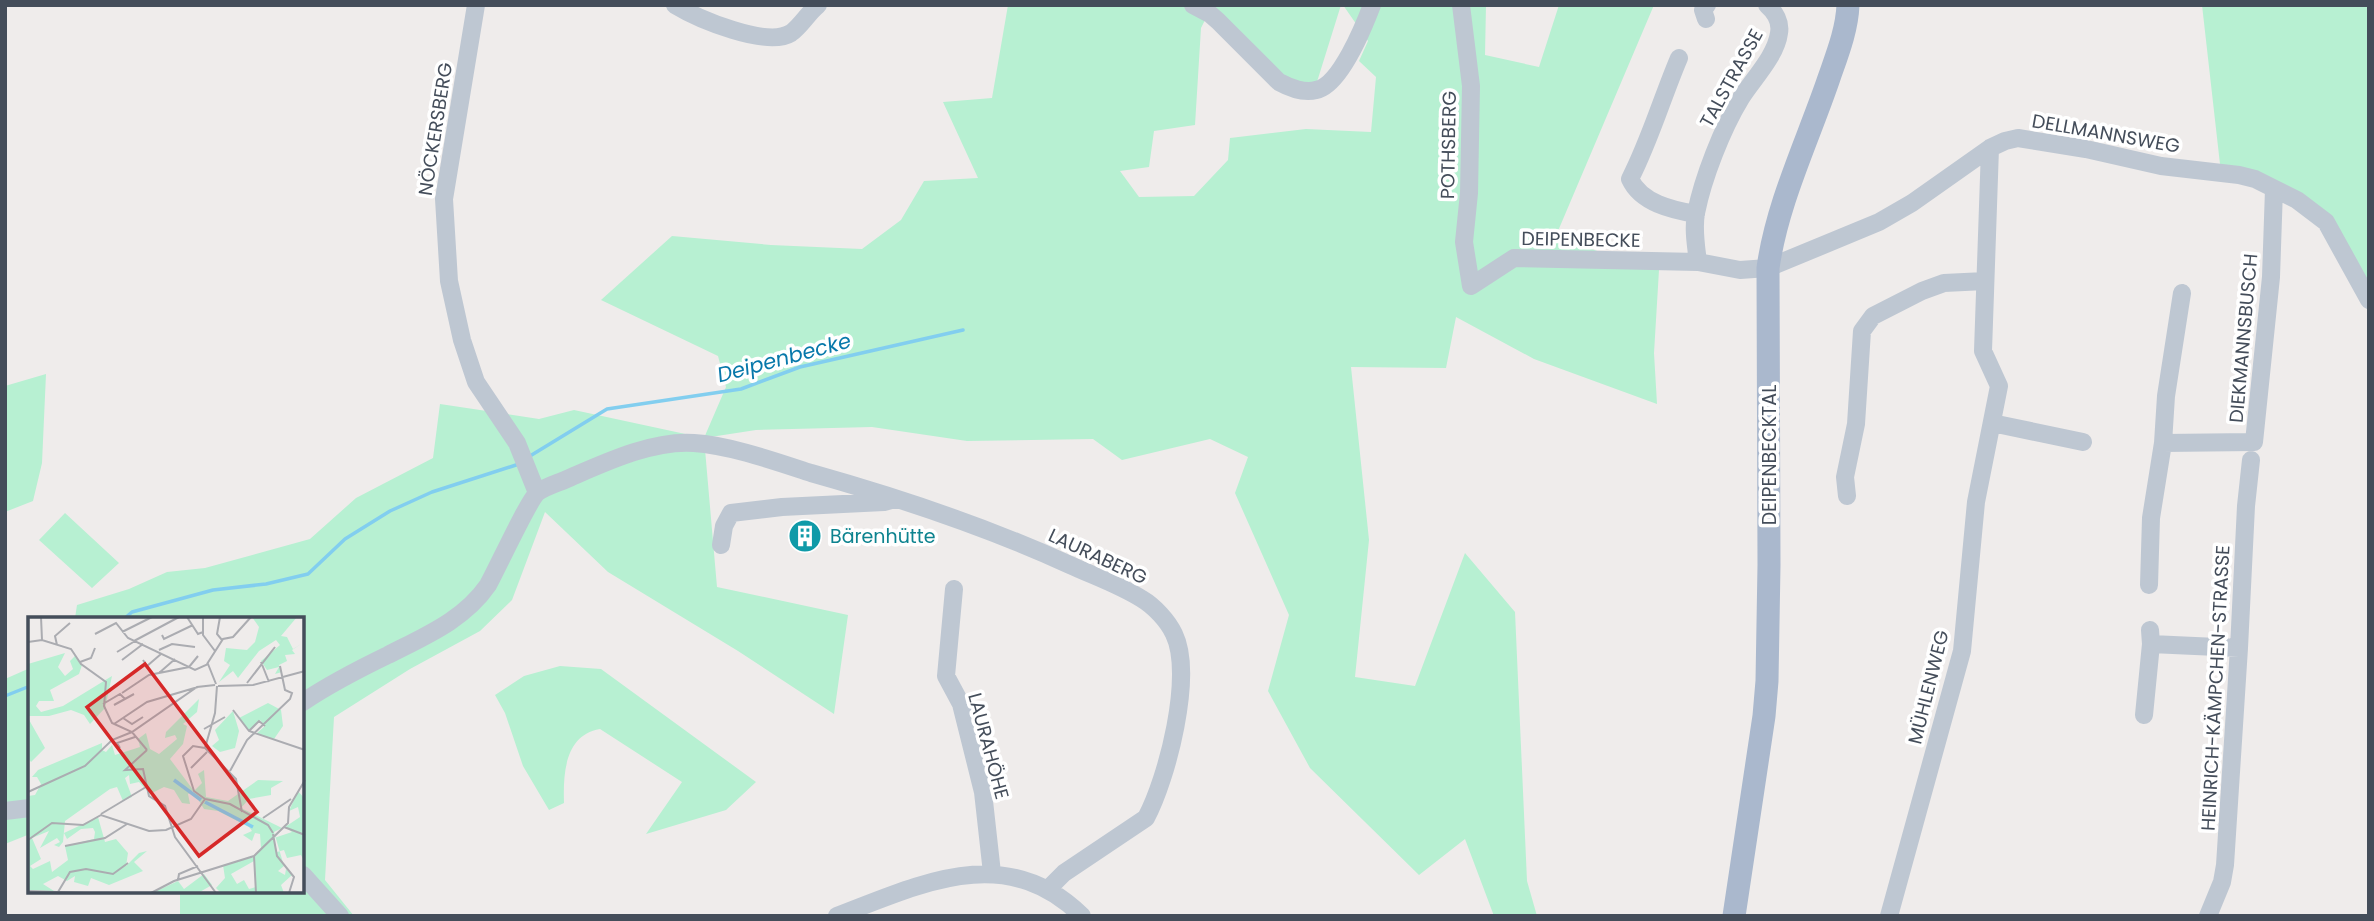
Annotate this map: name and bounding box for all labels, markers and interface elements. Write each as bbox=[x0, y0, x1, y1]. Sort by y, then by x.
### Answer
street label: TALSTRASSE bbox=[1693, 24, 1770, 133]
street label: NÖCKERSBERG bbox=[412, 61, 459, 198]
street label: POTHSBERG bbox=[1434, 91, 1463, 199]
street label: DELLMANNSWEG bbox=[2030, 107, 2182, 160]
street label: DEIPENBECKE bbox=[1521, 225, 1641, 254]
street label: DIEKMANNSBUSCH bbox=[2223, 252, 2264, 424]
water label: Deipenbecke bbox=[714, 326, 854, 389]
street label: DEIPENBECKTAL bbox=[1756, 385, 1783, 525]
building icon: Bärenhütte bbox=[786, 517, 824, 555]
street label: LAURABERG bbox=[1044, 522, 1152, 591]
place label: Bärenhütte bbox=[830, 523, 935, 550]
street label: HEINRICH-KÄMPCHEN-STRASSE bbox=[2195, 544, 2236, 832]
inset map bbox=[28, 617, 304, 893]
street label: MÜHLENWEG bbox=[1901, 627, 1956, 747]
street label: LAURAHÖHE bbox=[961, 690, 1016, 802]

